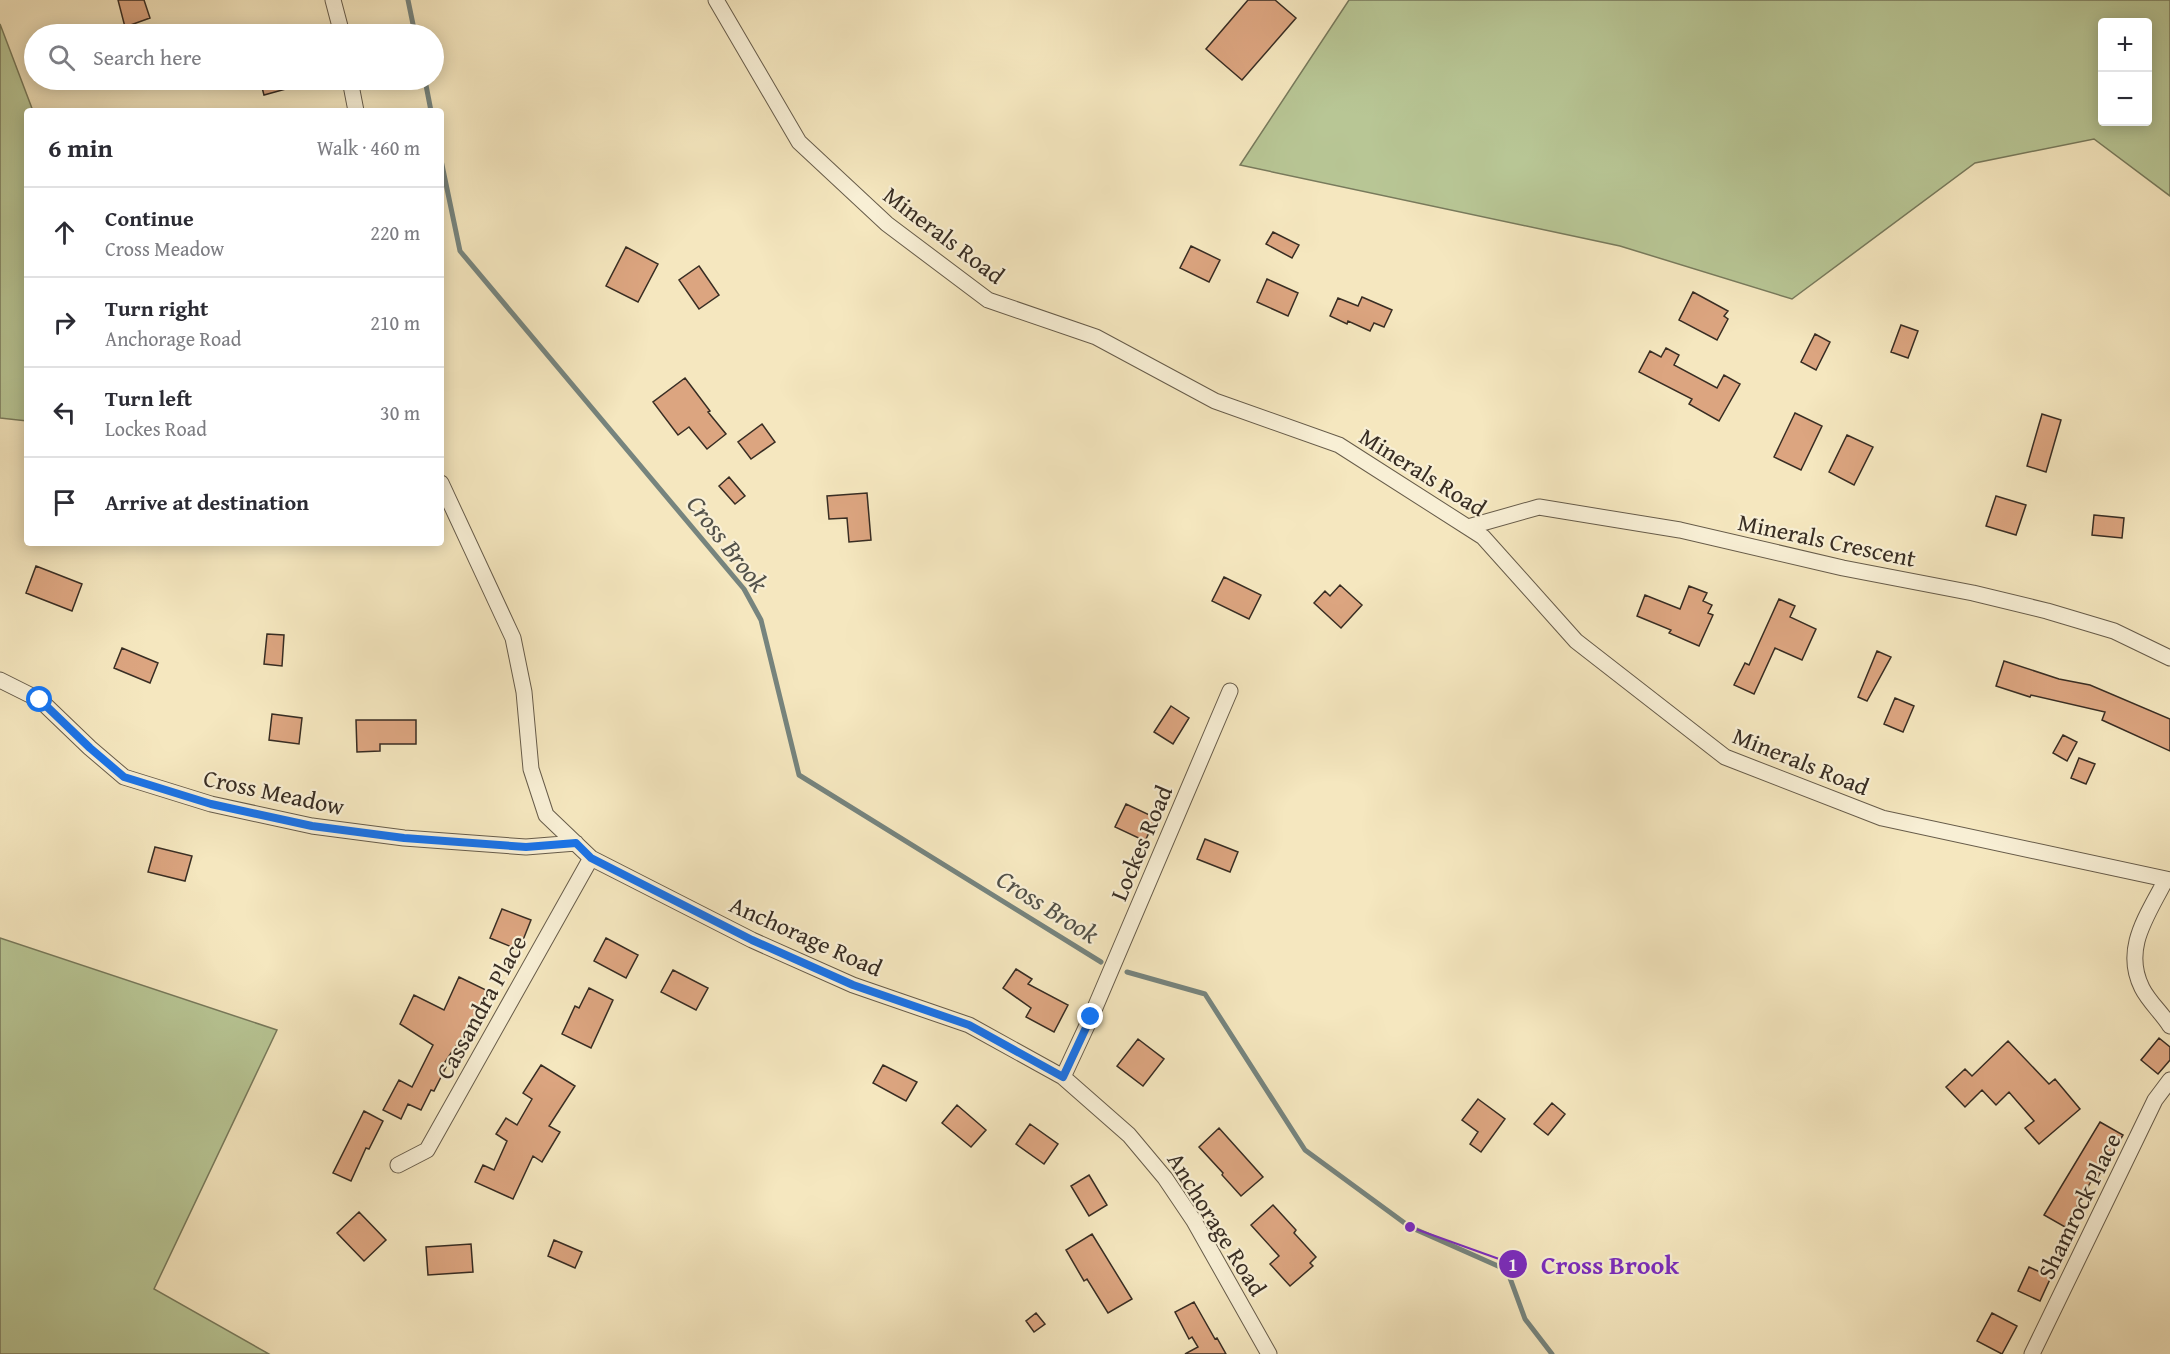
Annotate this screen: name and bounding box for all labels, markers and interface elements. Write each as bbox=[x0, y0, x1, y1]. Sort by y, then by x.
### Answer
map controls bbox=[2098, 18, 2152, 126]
button: + bbox=[2098, 18, 2152, 72]
search box bbox=[24, 24, 444, 90]
icon: search bbox=[45, 41, 78, 74]
text: Search here bbox=[93, 41, 202, 73]
button: − bbox=[2098, 72, 2152, 126]
text: 6 min bbox=[48, 128, 113, 167]
text: Walk · 460 m bbox=[317, 133, 420, 162]
street label: Minerals Road bbox=[876, 178, 1012, 292]
text: Continue bbox=[105, 202, 194, 234]
icon: ahead bbox=[48, 216, 81, 249]
text: 220 m bbox=[370, 218, 420, 247]
text: Cross Meadow bbox=[105, 234, 224, 263]
text: Turn right bbox=[105, 292, 208, 324]
icon: right bbox=[48, 306, 81, 339]
text: 210 m bbox=[370, 308, 420, 337]
text: Anchorage Road bbox=[105, 324, 241, 353]
text: Turn left bbox=[105, 382, 192, 414]
icon: left bbox=[48, 396, 81, 429]
text: 30 m bbox=[380, 398, 420, 427]
text: Lockes Road bbox=[105, 414, 207, 443]
street label: Minerals Road bbox=[1353, 419, 1493, 525]
icon: arrive bbox=[48, 486, 81, 519]
text: Arrive at destination bbox=[105, 486, 309, 518]
water label: Cross Brook bbox=[678, 486, 779, 600]
street label: Minerals Crescent bbox=[1735, 504, 1920, 576]
route start bbox=[26, 686, 52, 712]
street label: Minerals Road bbox=[1728, 718, 1874, 804]
street label: Cross Meadow bbox=[200, 760, 348, 824]
street label: Lockes Road bbox=[1101, 780, 1181, 906]
water label: Cross Brook bbox=[989, 859, 1107, 953]
street label: Anchorage Road bbox=[724, 887, 888, 985]
street label: Cassandra Place bbox=[427, 928, 535, 1086]
route end bbox=[1077, 1003, 1103, 1029]
street label: Shamrock Place bbox=[2029, 1127, 2129, 1285]
street label: Anchorage Road bbox=[1159, 1145, 1275, 1303]
callout: Cross Brook bbox=[1498, 1242, 1691, 1286]
text: Cross Brook bbox=[1541, 1245, 1679, 1284]
text: 1 bbox=[1508, 1251, 1518, 1278]

